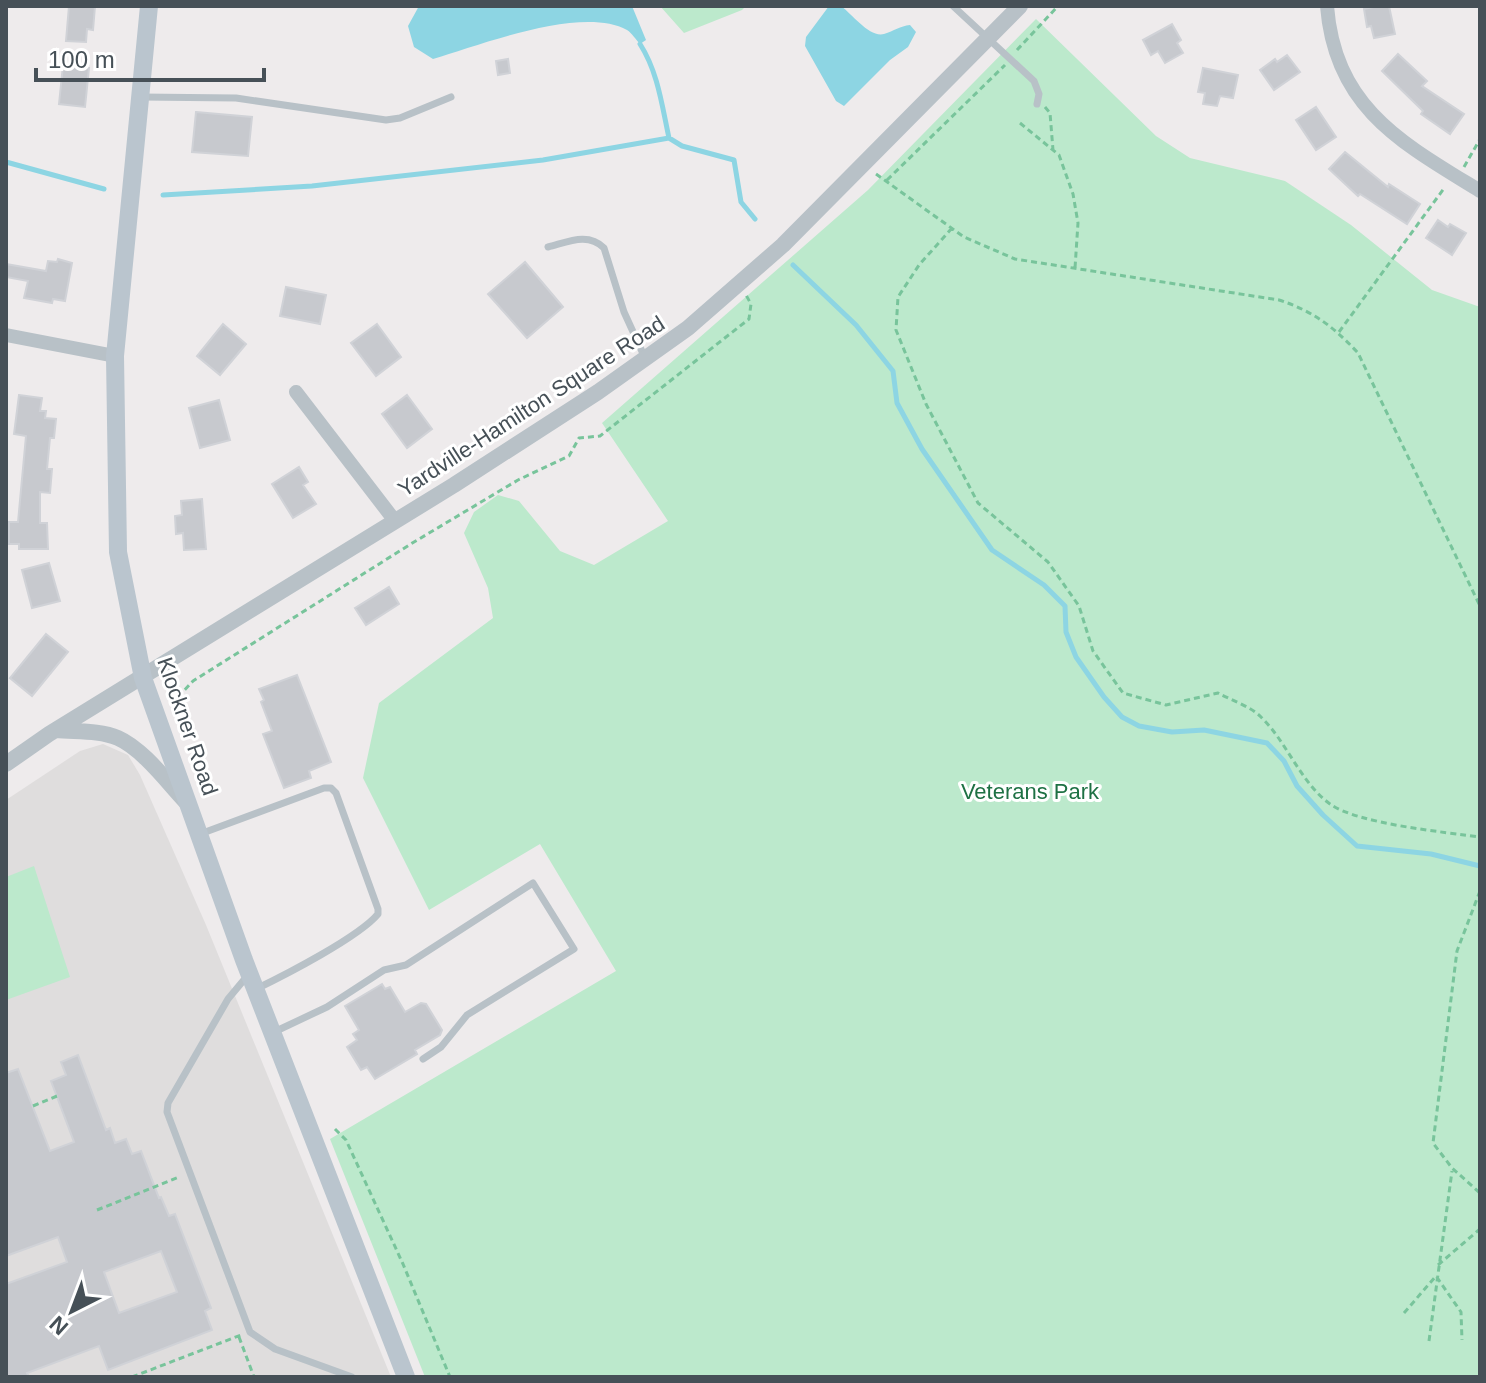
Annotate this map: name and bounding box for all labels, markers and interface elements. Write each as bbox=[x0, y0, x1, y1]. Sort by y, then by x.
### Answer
scale bar bbox=[36, 32, 264, 82]
text: 100 m bbox=[48, 46, 115, 73]
street label: Yardville-Hamilton Square Road bbox=[393, 311, 669, 502]
street label: Klockner Road bbox=[152, 654, 223, 798]
park label: Veterans Park bbox=[961, 779, 1100, 804]
north arrow bbox=[32, 1271, 112, 1351]
text: N bbox=[45, 1311, 73, 1340]

